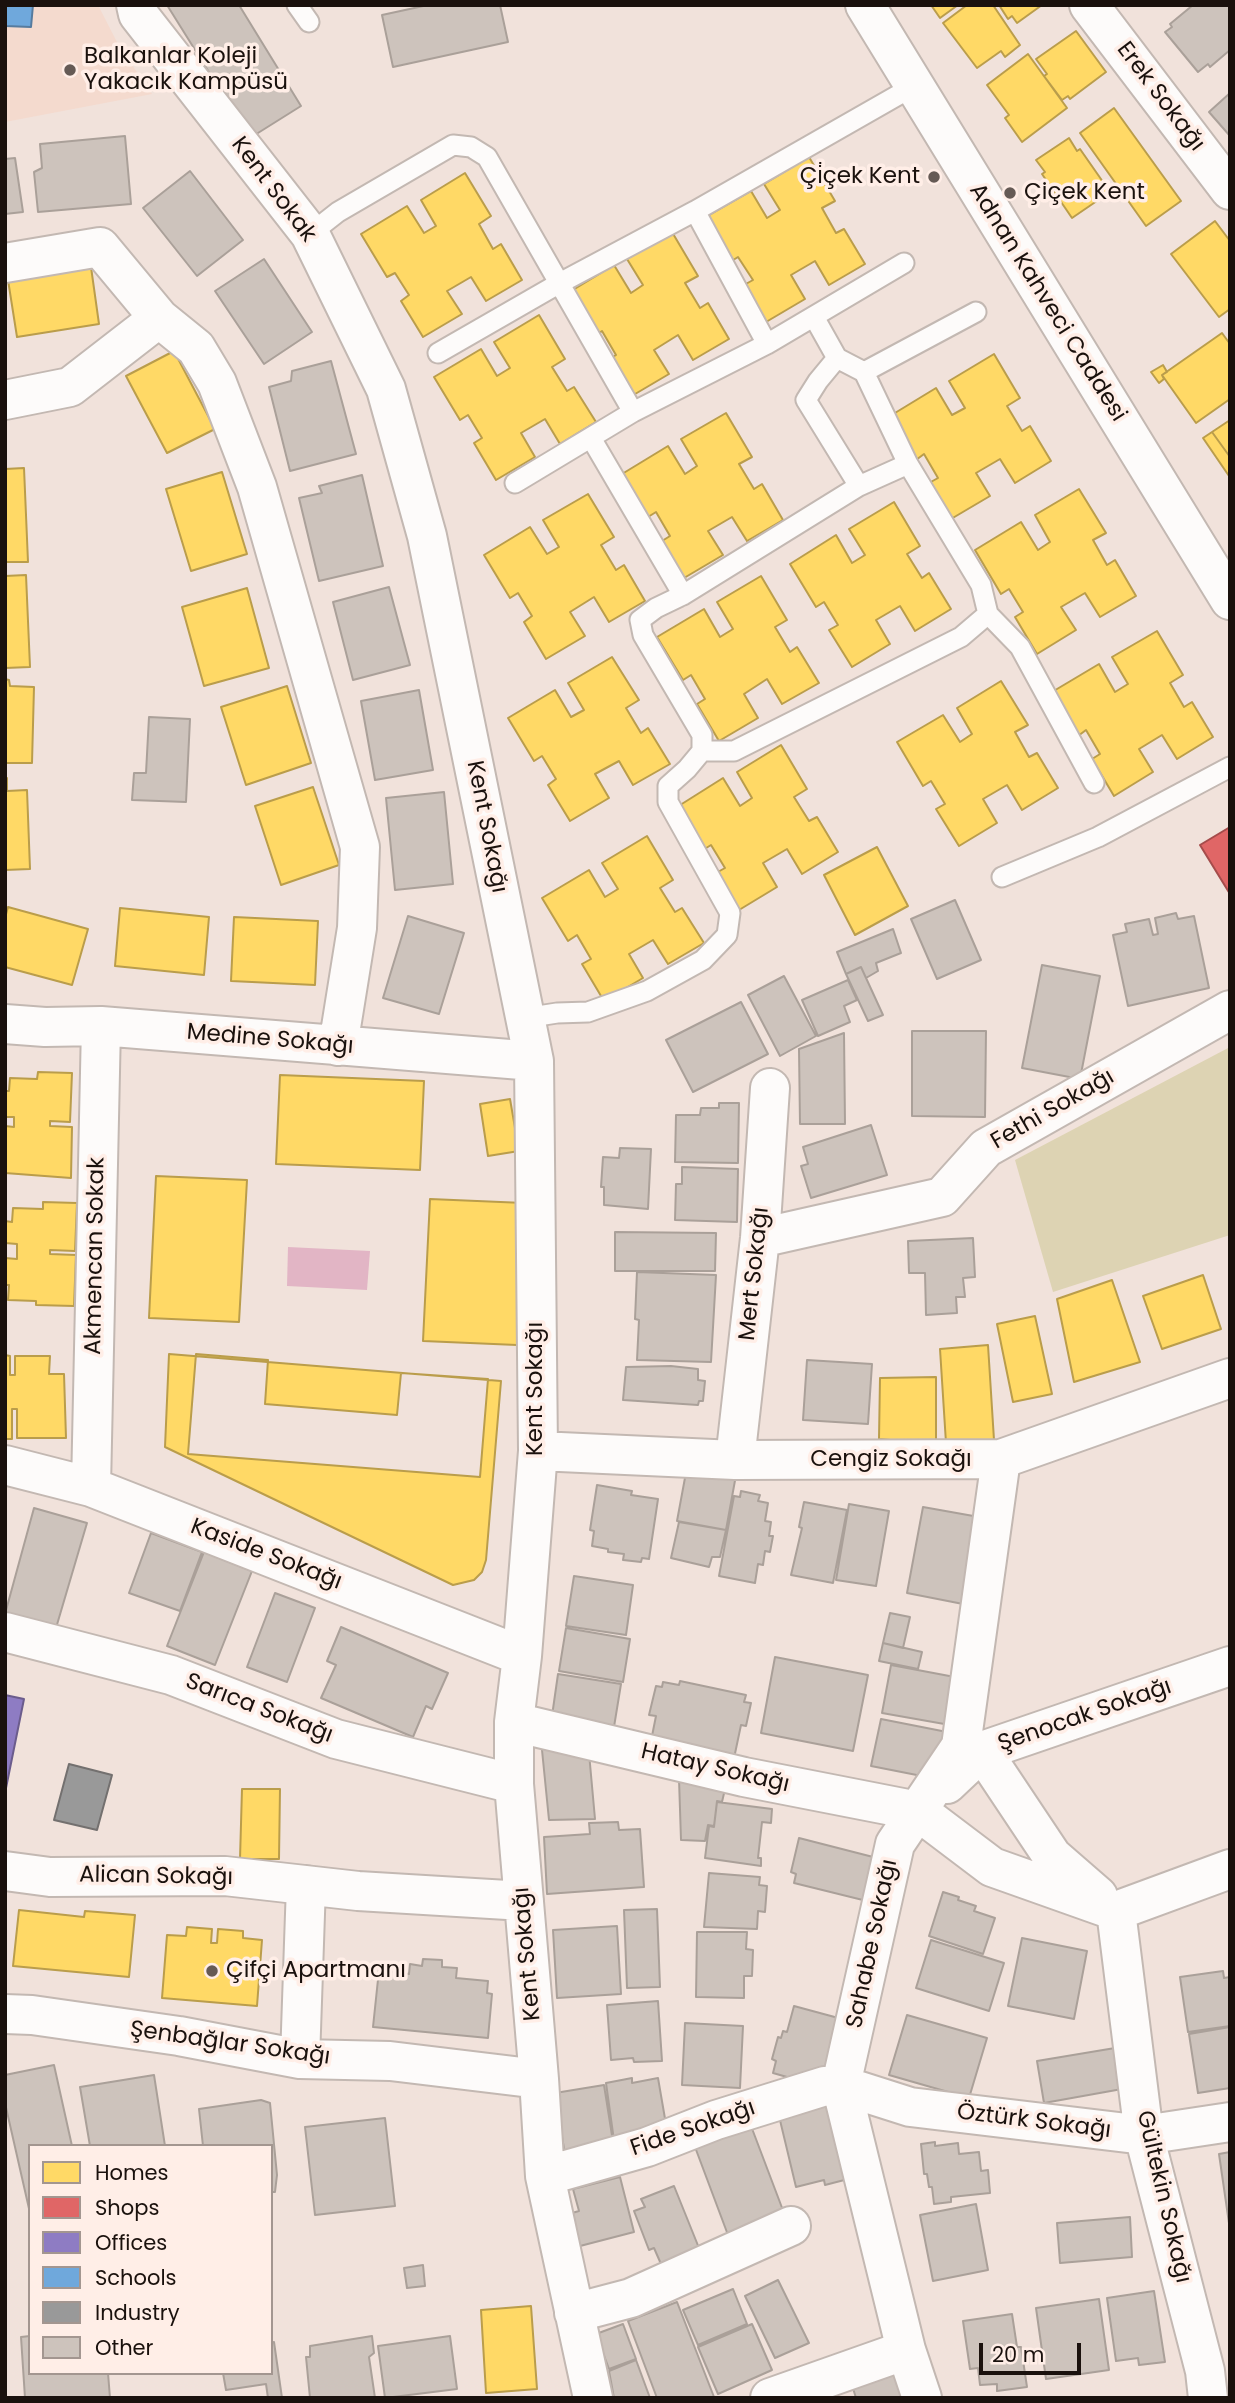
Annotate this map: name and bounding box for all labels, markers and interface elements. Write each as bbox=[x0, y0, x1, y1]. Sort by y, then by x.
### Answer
street label: Erek Sokağı bbox=[1110, 37, 1210, 157]
place label: Balkanlar Koleji Yakacık Kampüsü bbox=[84, 43, 288, 97]
marker: Balkanlar Koleji Yakacık Kampüsü bbox=[62, 62, 78, 78]
street label: Kent Sokak bbox=[224, 132, 322, 248]
place label: Çi̇çek Kent bbox=[800, 163, 920, 191]
marker: Çi̇çek Kent bbox=[926, 169, 942, 185]
street label: Adnan Kahveci Caddesi bbox=[962, 179, 1132, 427]
place label: Çiçek Kent bbox=[1024, 179, 1145, 207]
marker: Çiçek Kent bbox=[1002, 185, 1018, 201]
street label: Kent Sokağı bbox=[460, 759, 512, 895]
street label: Medine Sokağı bbox=[186, 1019, 354, 1061]
street label: Fethi Sokağı bbox=[987, 1064, 1119, 1156]
street label: Akmencan Sokak bbox=[80, 1157, 112, 1355]
street label: Mert Sokağı bbox=[734, 1206, 776, 1342]
street label: Kent Sokağı bbox=[522, 1322, 550, 1456]
street label: Cengiz Sokağı bbox=[810, 1446, 972, 1474]
street label: Kaside Sokağı bbox=[186, 1513, 346, 1597]
street label: Sarıca Sokağı bbox=[181, 1668, 337, 1750]
street label: Şenocak Sokağı bbox=[995, 1673, 1175, 1759]
street label: Hatay Sokağı bbox=[638, 1739, 792, 1799]
street label: Sahabe Sokağı bbox=[842, 1857, 904, 2031]
street label: Alican Sokağı bbox=[79, 1862, 233, 1892]
street label: Kent Sokağı bbox=[508, 1886, 548, 2022]
place label: Çifçi Apartmanı bbox=[226, 1957, 406, 1985]
marker: Çifçi Apartmanı bbox=[204, 1963, 220, 1979]
street label: Şenbağlar Sokağı bbox=[128, 2016, 332, 2072]
street label: Fide Sokağı bbox=[627, 2095, 759, 2163]
street label: Öztürk Sokağı bbox=[955, 2099, 1113, 2145]
street label: Gültekin Sokağı bbox=[1130, 2108, 1196, 2286]
legend bbox=[28, 2144, 273, 2375]
text: Homes bbox=[95, 2158, 169, 2187]
text: Shops bbox=[95, 2193, 159, 2222]
text: Offices bbox=[95, 2228, 167, 2257]
text: Schools bbox=[95, 2263, 177, 2292]
text: Industry bbox=[95, 2298, 180, 2327]
scale bar bbox=[983, 2330, 1084, 2374]
text: Other bbox=[95, 2333, 153, 2362]
text: 20 m bbox=[992, 2340, 1045, 2369]

